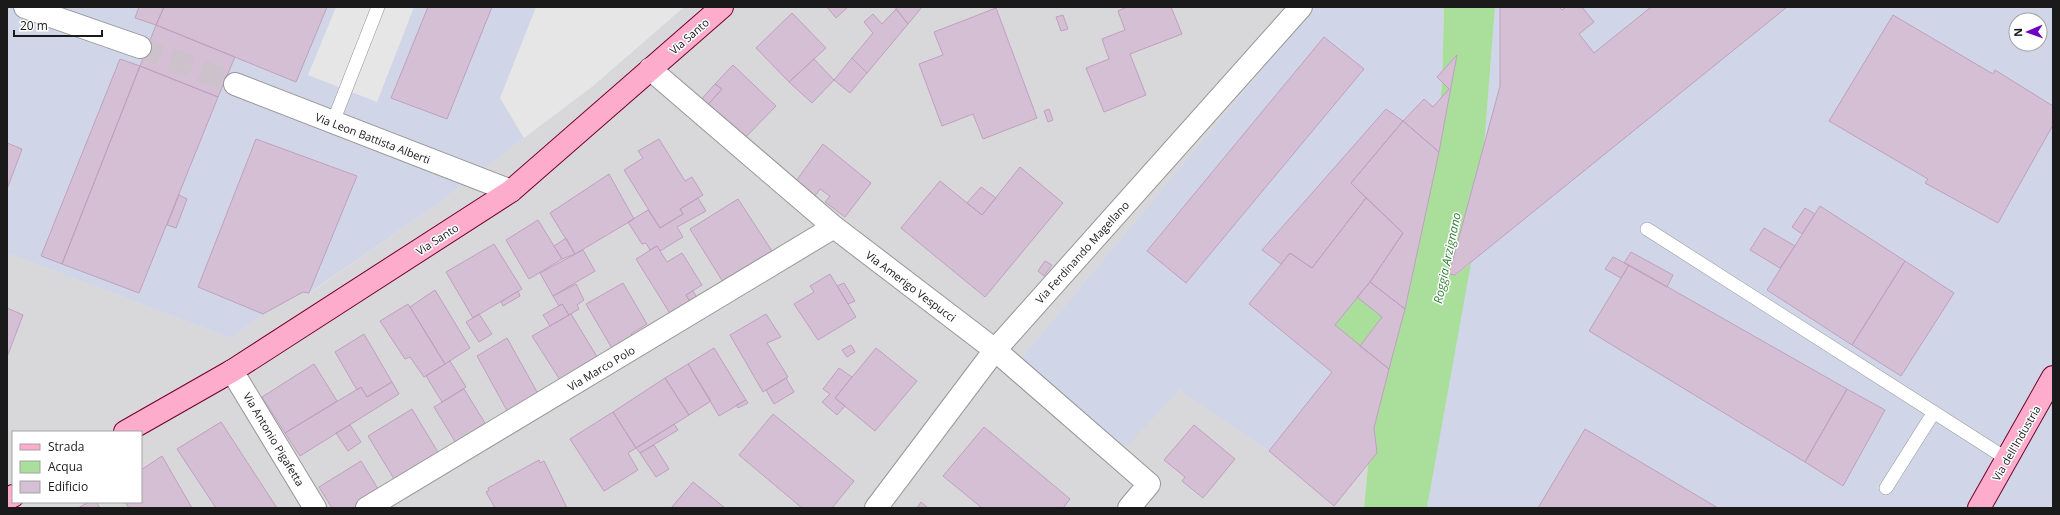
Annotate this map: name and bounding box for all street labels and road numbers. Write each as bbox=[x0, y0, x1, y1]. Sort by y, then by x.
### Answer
street label: Via Santo bbox=[666, 14, 712, 57]
street label: Via Leon Battista Alberti bbox=[313, 109, 433, 167]
street label: Via Ferdinando Magellano bbox=[1032, 197, 1132, 306]
street label: Via Santo bbox=[413, 220, 461, 258]
street label: Via Amerigo Vespucci bbox=[863, 247, 959, 325]
street label: Via Marco Polo bbox=[564, 342, 638, 394]
street label: Via Antonio Pigafetta bbox=[240, 389, 308, 489]
street label: Via dell'Industria bbox=[1988, 402, 2044, 484]

